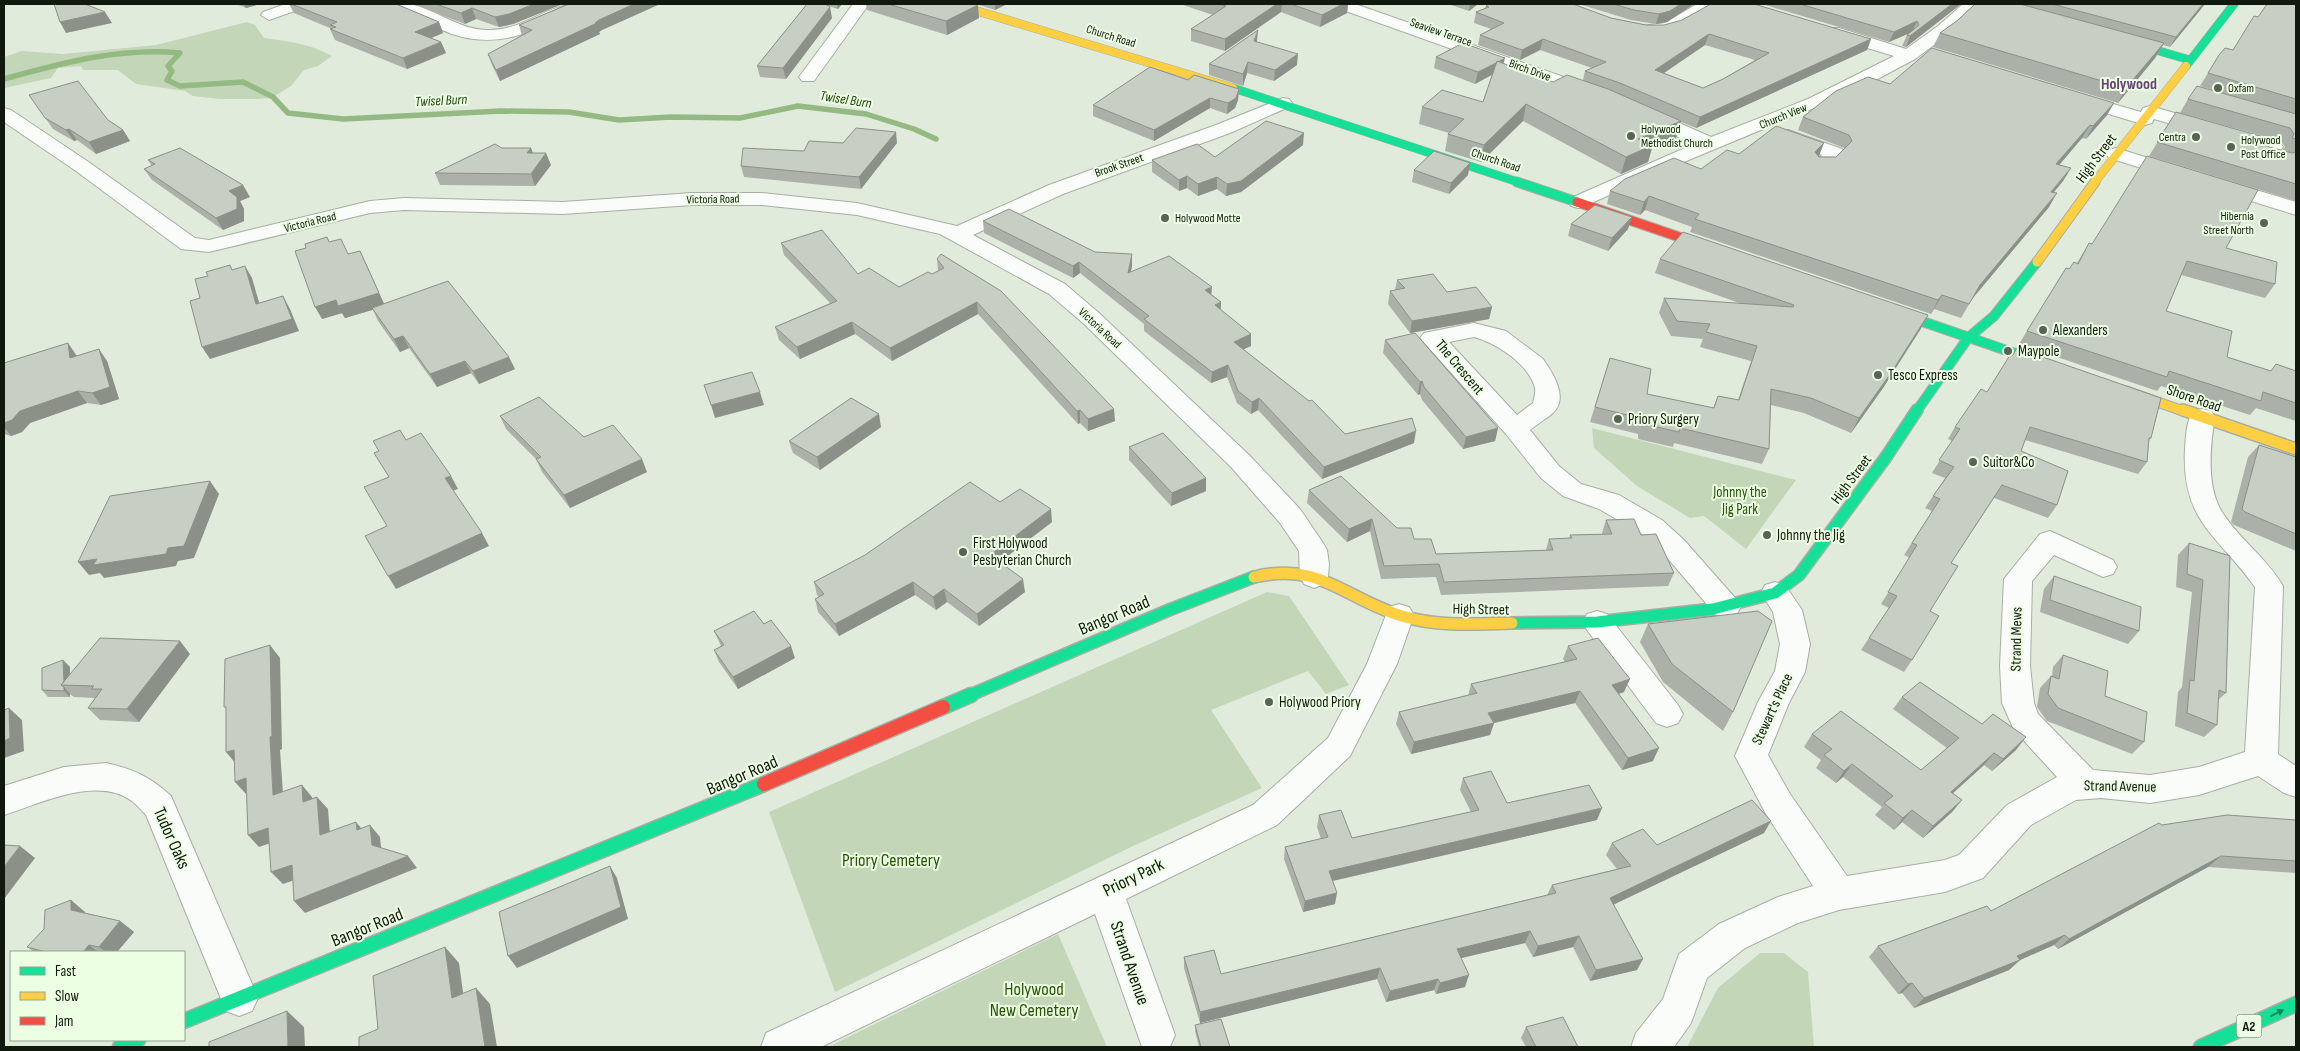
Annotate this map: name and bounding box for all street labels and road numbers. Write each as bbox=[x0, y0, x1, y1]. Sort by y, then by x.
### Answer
street label: Seaview Terrace bbox=[1408, 15, 1474, 50]
street label: Church Road bbox=[1084, 22, 1137, 51]
street label: Birch Drive bbox=[1507, 56, 1553, 85]
street label: Church View bbox=[1757, 100, 1810, 133]
street label: High Street bbox=[2072, 130, 2121, 187]
street label: Church Road bbox=[1469, 145, 1522, 176]
street label: Brook Street bbox=[1093, 150, 1146, 181]
street label: Victoria Road bbox=[686, 192, 740, 207]
street label: Victoria Road bbox=[283, 209, 338, 236]
street label: Victoria Road bbox=[1075, 305, 1124, 352]
street label: The Crescent bbox=[1431, 336, 1489, 399]
street label: Shore Road bbox=[2164, 380, 2224, 417]
street label: High Street bbox=[1827, 451, 1876, 508]
street label: Bangor Road bbox=[1075, 591, 1153, 640]
street label: High Street bbox=[1452, 600, 1510, 620]
street label: Strand Mews bbox=[2006, 607, 2027, 671]
street label: Stewart's Place bbox=[1748, 670, 1797, 748]
street label: Bangor Road bbox=[703, 751, 781, 800]
street label: Strand Avenue bbox=[2084, 776, 2156, 797]
street label: Tudor Oaks bbox=[149, 804, 194, 872]
street label: Priory Park bbox=[1099, 854, 1167, 901]
street label: Bangor Road bbox=[328, 904, 406, 951]
street label: Strand Avenue bbox=[1105, 919, 1154, 1008]
road number: A2 bbox=[2236, 1014, 2262, 1038]

